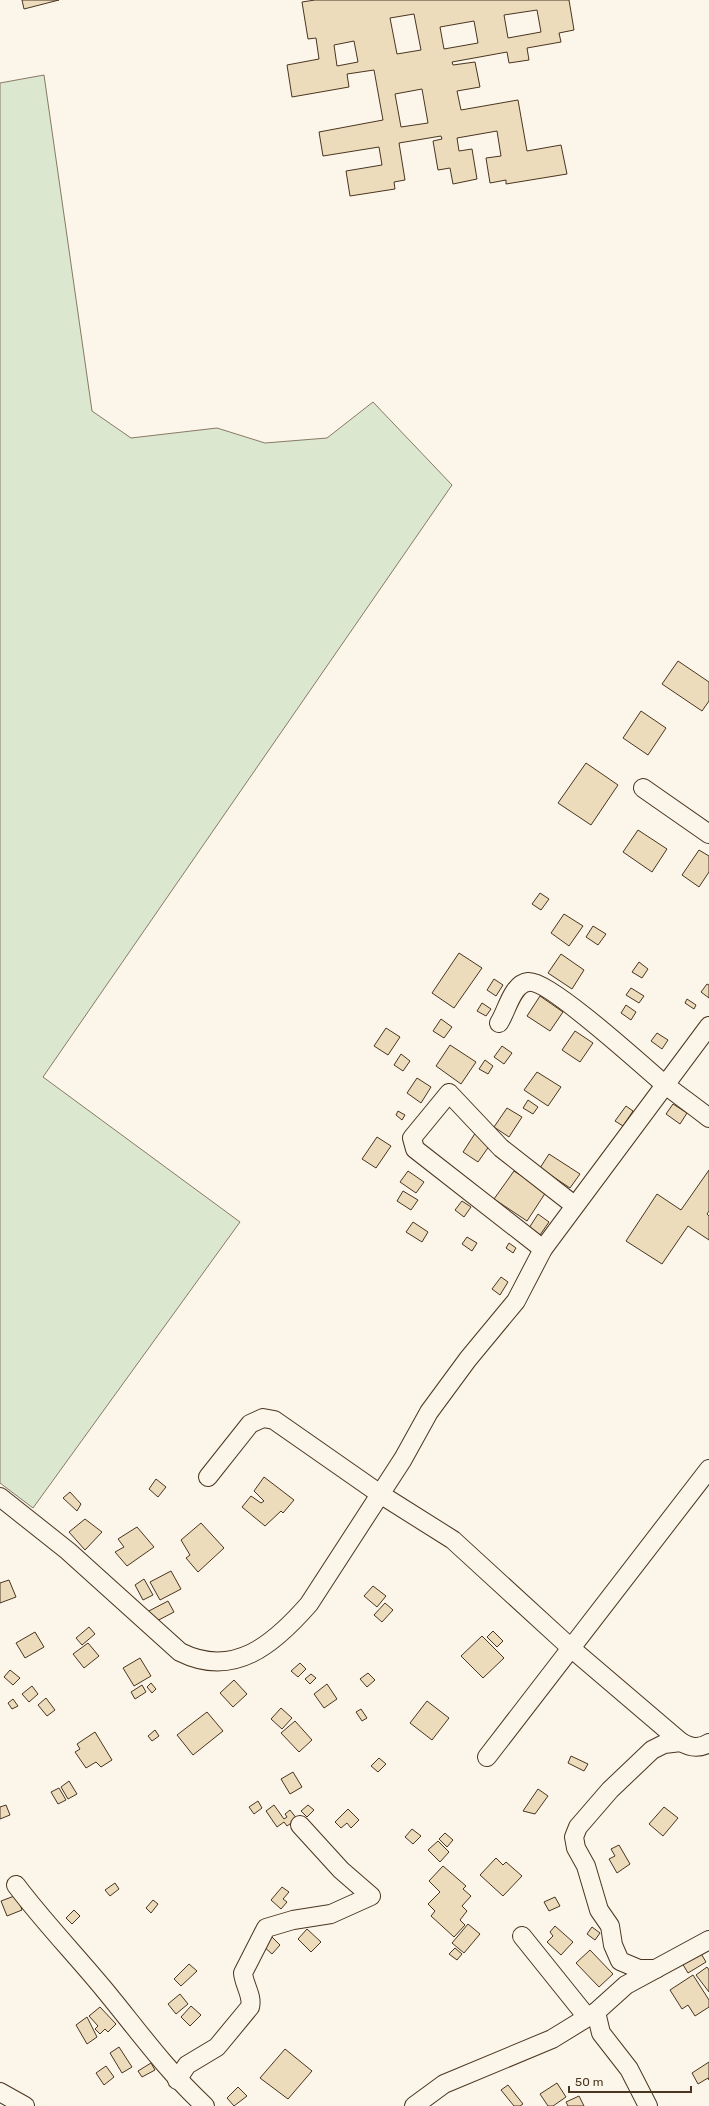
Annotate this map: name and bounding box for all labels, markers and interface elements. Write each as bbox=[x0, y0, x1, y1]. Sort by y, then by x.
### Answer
scale bar bbox=[569, 2068, 691, 2094]
text: 50 m bbox=[575, 2075, 603, 2089]

